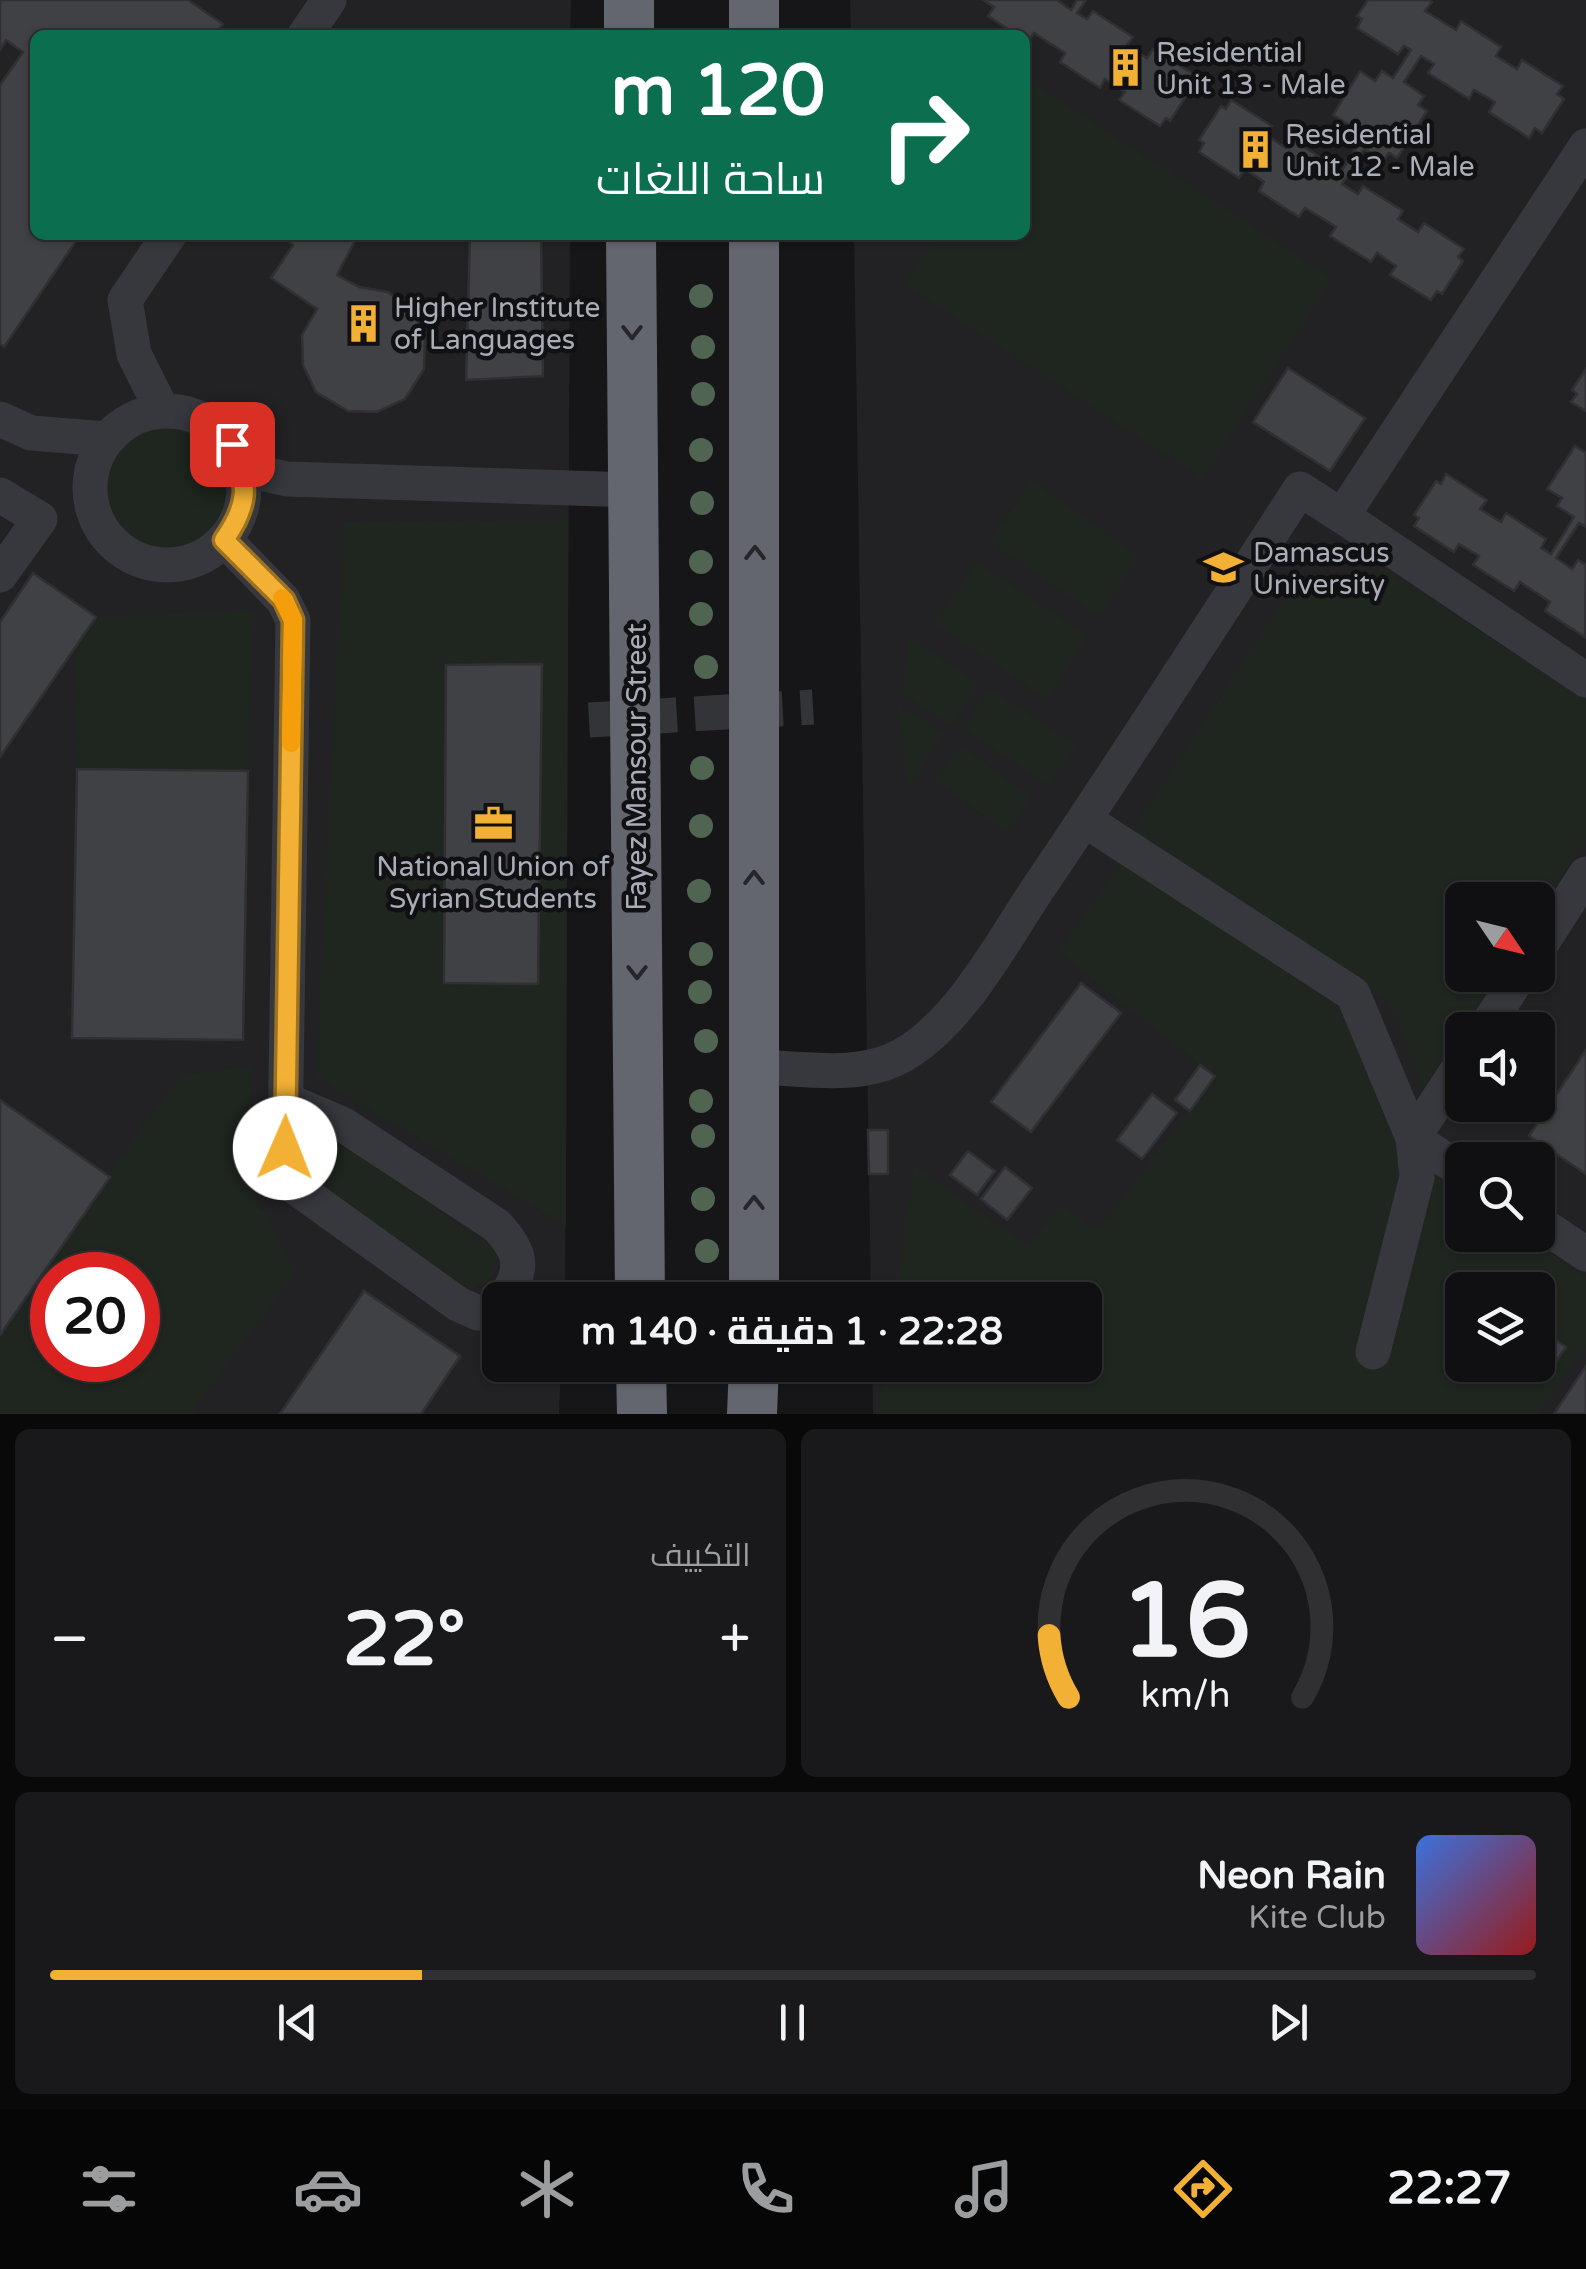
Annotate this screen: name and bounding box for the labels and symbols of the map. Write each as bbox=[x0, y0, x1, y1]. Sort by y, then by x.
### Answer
place label: Residential Unit 13 - Male bbox=[1156, 36, 1345, 102]
building icon: Residential Unit 13 - Male bbox=[1105, 47, 1147, 89]
place label: Residential Unit 12 - Male bbox=[1285, 118, 1474, 184]
building icon: Residential Unit 12 - Male bbox=[1234, 129, 1276, 171]
place label: Higher Institute of Languages bbox=[394, 291, 600, 357]
building icon: Higher Institute of Languages bbox=[343, 302, 385, 344]
one-way arrow bbox=[621, 326, 643, 341]
pin bbox=[190, 402, 275, 487]
place label: Damascus University bbox=[1253, 536, 1390, 602]
one-way arrow bbox=[744, 544, 766, 560]
school or university icon: Damascus University bbox=[1202, 547, 1244, 589]
street label: Fayez Mansour Street bbox=[620, 623, 654, 911]
office icon: National Union of Syrian Students bbox=[472, 803, 514, 845]
place label: National Union of Syrian Students bbox=[376, 850, 610, 916]
one-way arrow bbox=[743, 869, 765, 884]
north arrow bbox=[1445, 882, 1555, 992]
one-way arrow bbox=[627, 965, 648, 981]
position arrow bbox=[233, 1096, 337, 1200]
one-way arrow bbox=[743, 1194, 765, 1210]
speed limit sign: 20 bbox=[30, 1252, 160, 1382]

